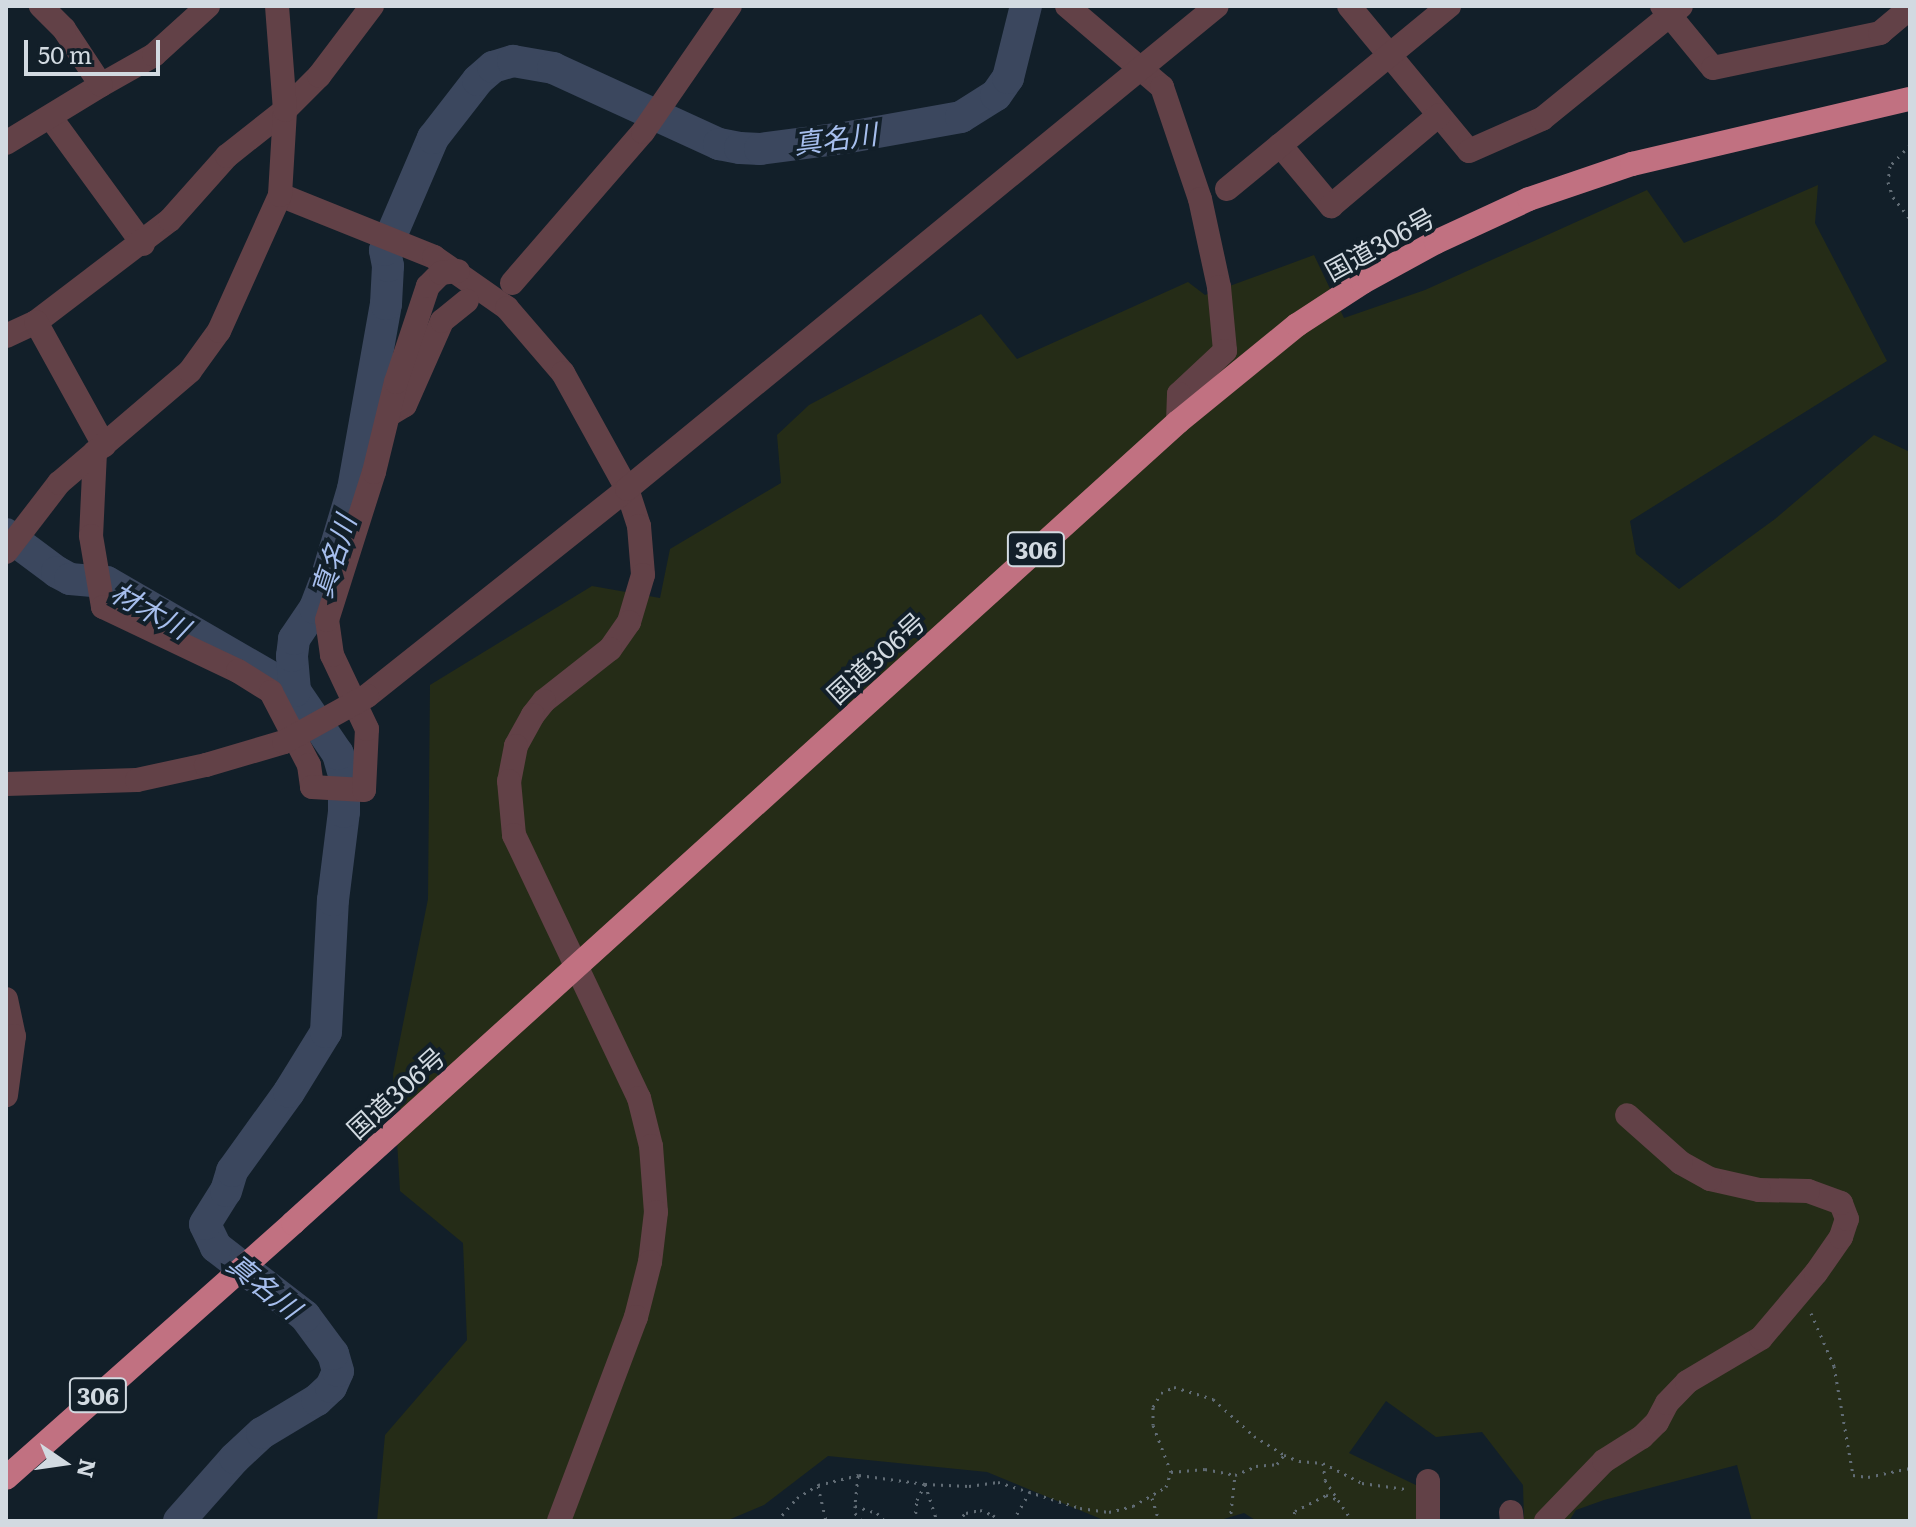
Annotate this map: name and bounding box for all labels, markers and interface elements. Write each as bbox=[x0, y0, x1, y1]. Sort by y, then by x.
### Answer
scale bar bbox=[28, 24, 164, 74]
text: 50 m bbox=[38, 36, 92, 71]
water label: 真名川 bbox=[791, 115, 879, 159]
street label: 国道306号 bbox=[1318, 200, 1440, 286]
water label: 真名川 bbox=[303, 511, 361, 601]
road number: 306 bbox=[1006, 529, 1066, 569]
water label: 材木川 bbox=[106, 574, 196, 644]
street label: 国道306号 bbox=[820, 605, 930, 709]
street label: 国道306号 bbox=[340, 1040, 450, 1144]
water label: 真名川 bbox=[222, 1246, 308, 1324]
road number: 306 bbox=[68, 1375, 128, 1415]
north arrow bbox=[24, 1423, 104, 1503]
text: N bbox=[70, 1456, 106, 1481]

